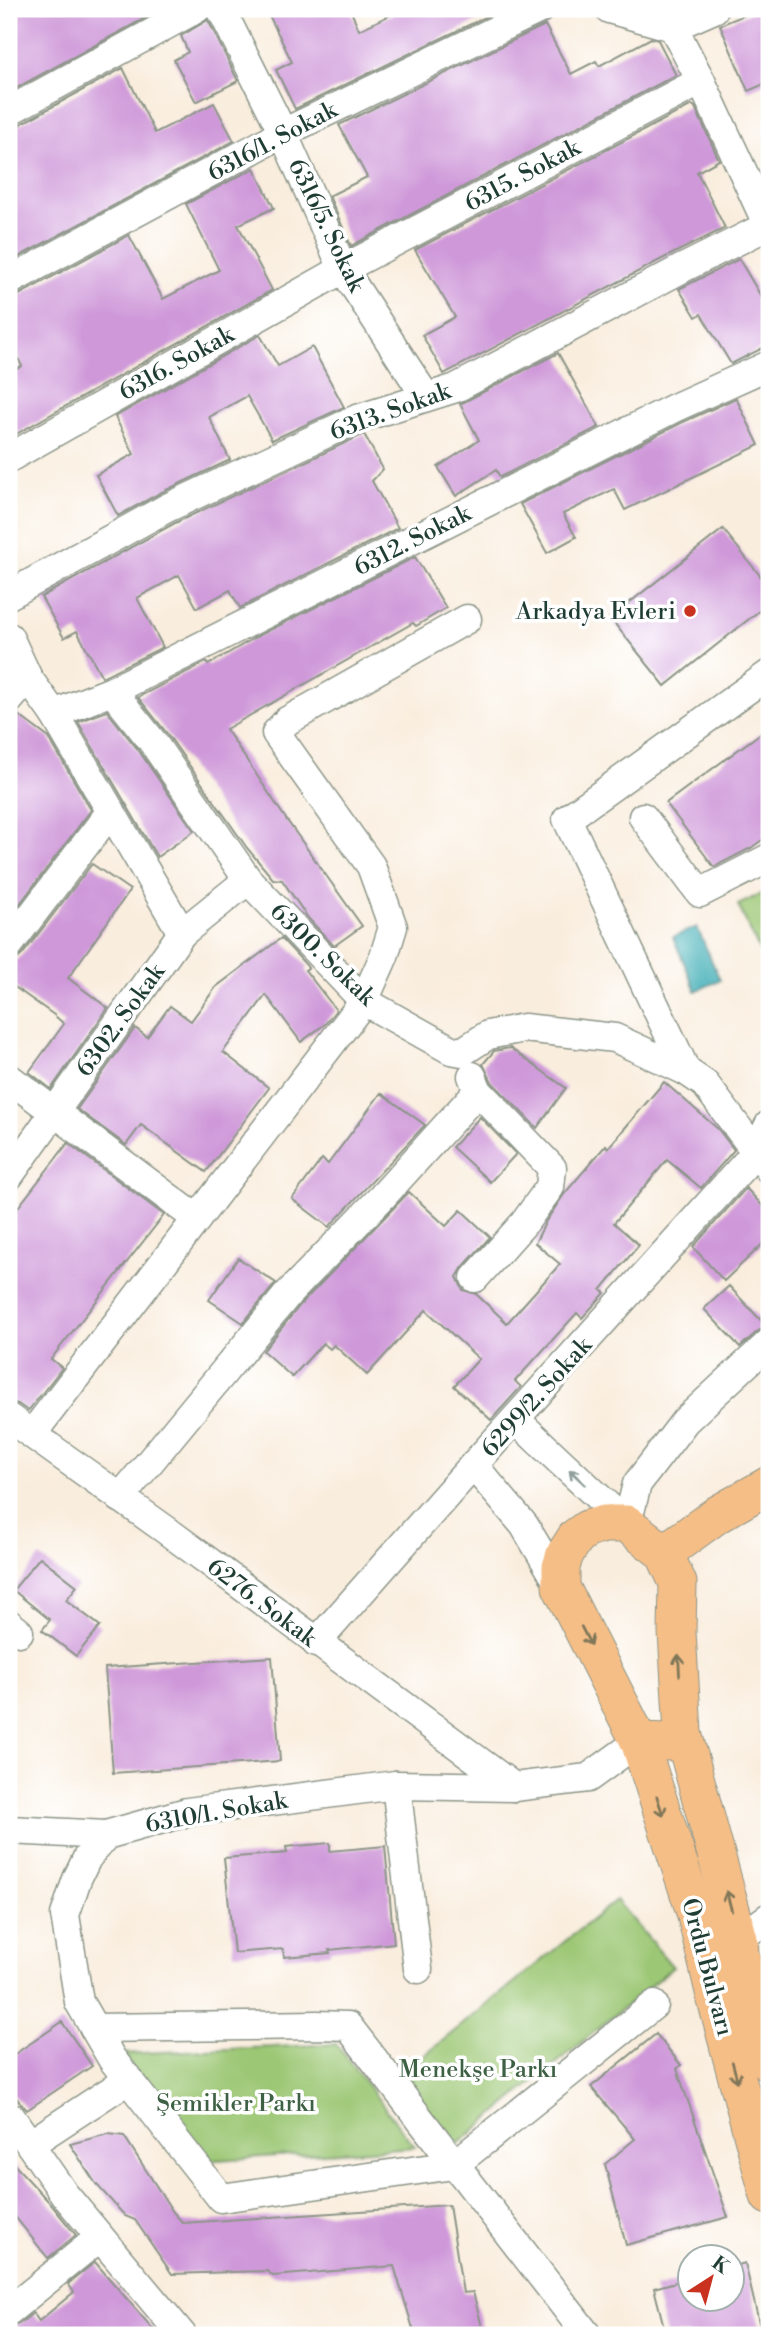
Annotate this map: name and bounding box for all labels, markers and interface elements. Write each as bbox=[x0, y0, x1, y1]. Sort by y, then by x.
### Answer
street label: 6316/1. Sokak bbox=[203, 95, 344, 188]
street label: 6315. Sokak bbox=[460, 132, 587, 219]
street label: 6316/5. Sokak bbox=[281, 154, 372, 298]
street label: 6316. Sokak bbox=[114, 319, 241, 408]
street label: 6313. Sokak bbox=[326, 376, 456, 448]
street label: 6312. Sokak bbox=[349, 498, 477, 583]
place label: Arkadya Evleri bbox=[515, 597, 676, 627]
marker: Arkadya Evleri bbox=[682, 603, 698, 619]
street label: 6300. Sokak bbox=[263, 897, 382, 1013]
street label: 6302. Sokak bbox=[70, 957, 173, 1083]
street label: 6299/2. Sokak bbox=[475, 1330, 599, 1464]
one-way arrow bbox=[569, 1468, 586, 1485]
street label: 6276. Sokak bbox=[201, 1552, 323, 1655]
one-way arrow bbox=[579, 1625, 593, 1646]
one-way arrow bbox=[672, 1654, 685, 1676]
street label: 6310/1. Sokak bbox=[143, 1785, 291, 1840]
one-way arrow bbox=[655, 1794, 667, 1816]
one-way arrow bbox=[722, 1890, 735, 1913]
street label: Ordu Bulvarı bbox=[674, 1895, 740, 2039]
park label: Menekşe Parkı bbox=[399, 2055, 557, 2085]
one-way arrow bbox=[730, 2060, 743, 2082]
park label: Şemikler Parkı bbox=[156, 2089, 316, 2119]
north arrow bbox=[676, 2242, 746, 2312]
text: K bbox=[707, 2251, 734, 2280]

